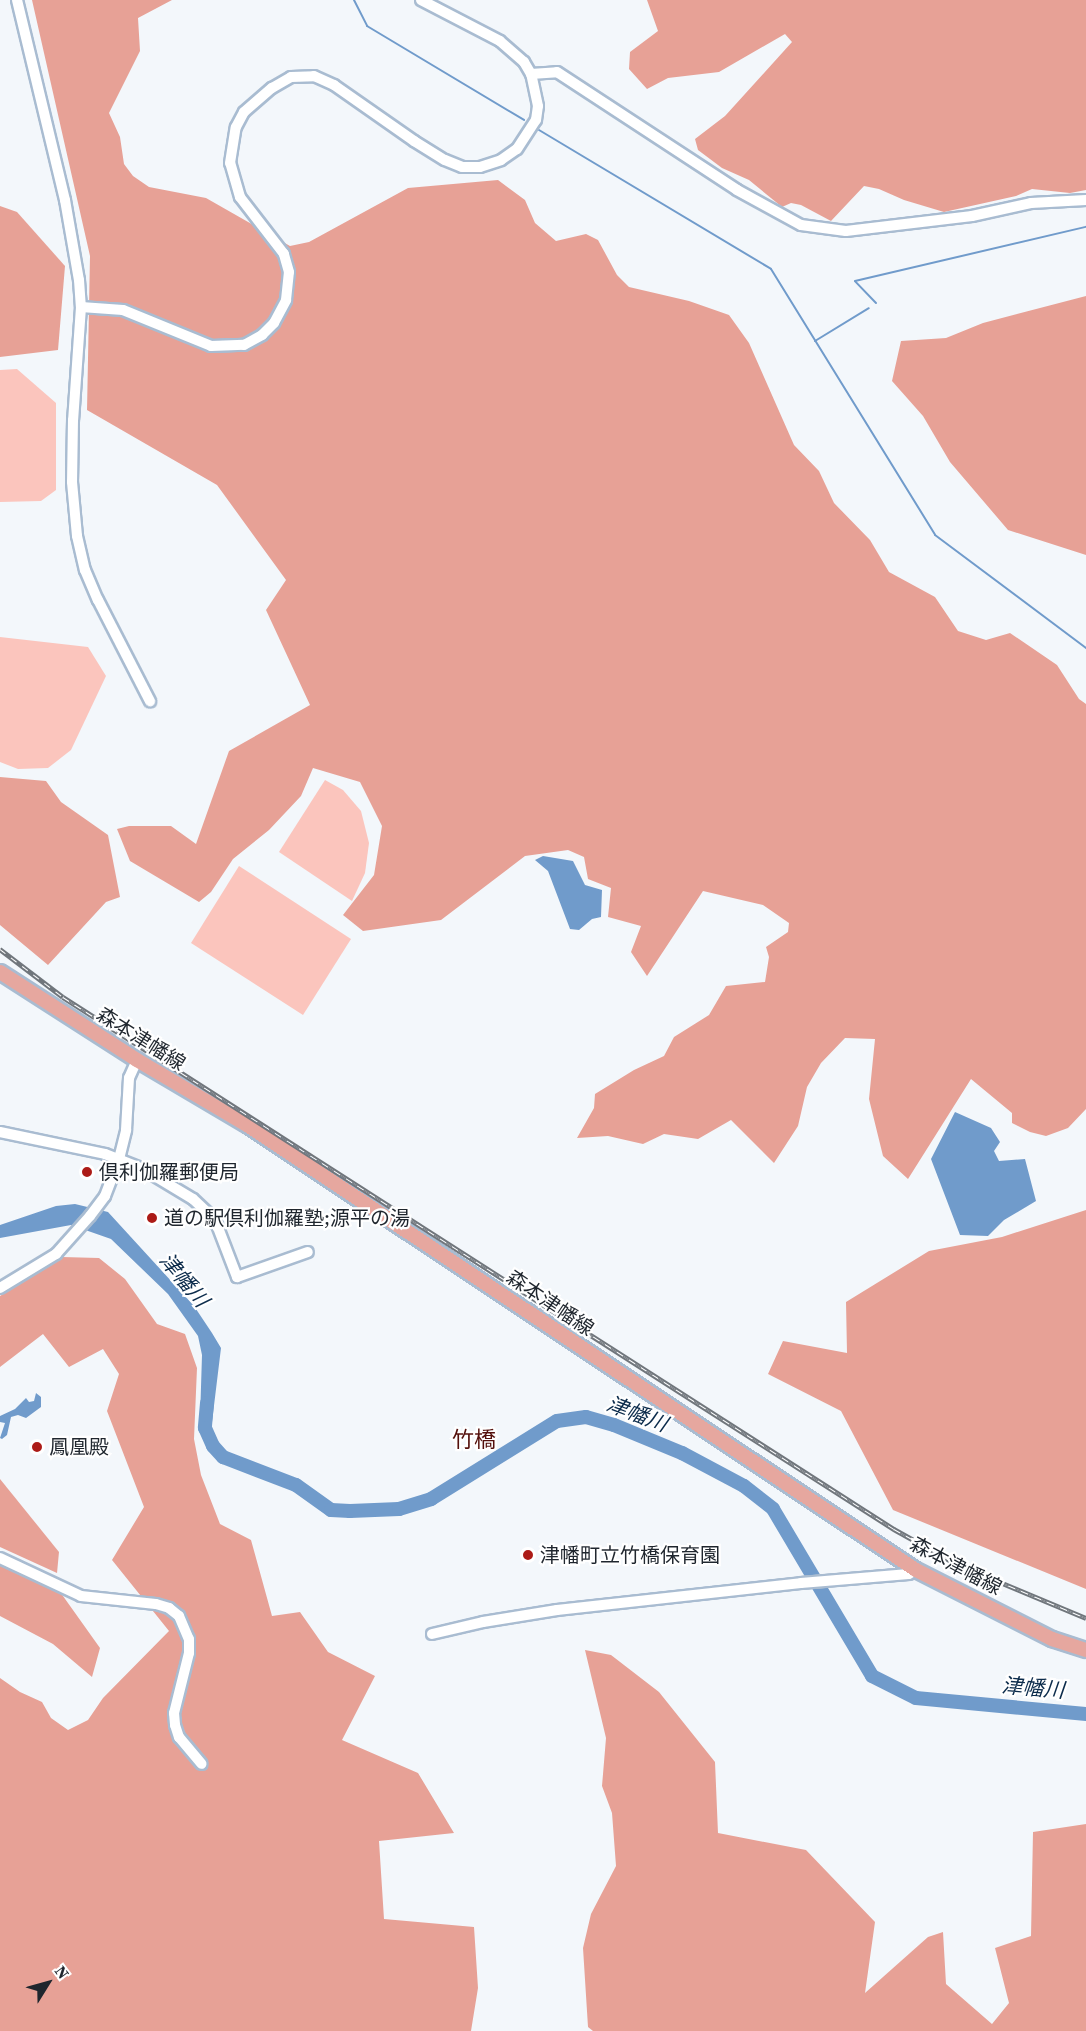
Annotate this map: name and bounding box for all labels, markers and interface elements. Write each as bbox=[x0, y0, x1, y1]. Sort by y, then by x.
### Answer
street label: 森本津幡線 bbox=[92, 1002, 190, 1076]
place label: 倶利伽羅郵便局 bbox=[99, 1160, 239, 1184]
marker: 倶利伽羅郵便局 bbox=[80, 1165, 94, 1179]
place label: 道の駅倶利伽羅塾;源平の湯 bbox=[164, 1206, 410, 1230]
marker: 道の駅倶利伽羅塾;源平の湯 bbox=[145, 1211, 159, 1225]
water label: 津幡川 bbox=[154, 1248, 214, 1312]
street label: 森本津幡線 bbox=[502, 1265, 598, 1341]
water label: 津幡川 bbox=[603, 1391, 671, 1437]
district label: 竹橋 bbox=[452, 1427, 496, 1453]
place label: 鳳凰殿 bbox=[49, 1435, 109, 1459]
marker: 鳳凰殿 bbox=[30, 1440, 44, 1454]
street label: 森本津幡線 bbox=[906, 1532, 1006, 1600]
place label: 津幡町立竹橋保育園 bbox=[540, 1543, 720, 1567]
marker: 津幡町立竹橋保育園 bbox=[521, 1548, 535, 1562]
water label: 津幡川 bbox=[1001, 1673, 1065, 1703]
north arrow bbox=[18, 1953, 78, 2013]
text: N bbox=[50, 1961, 75, 1983]

